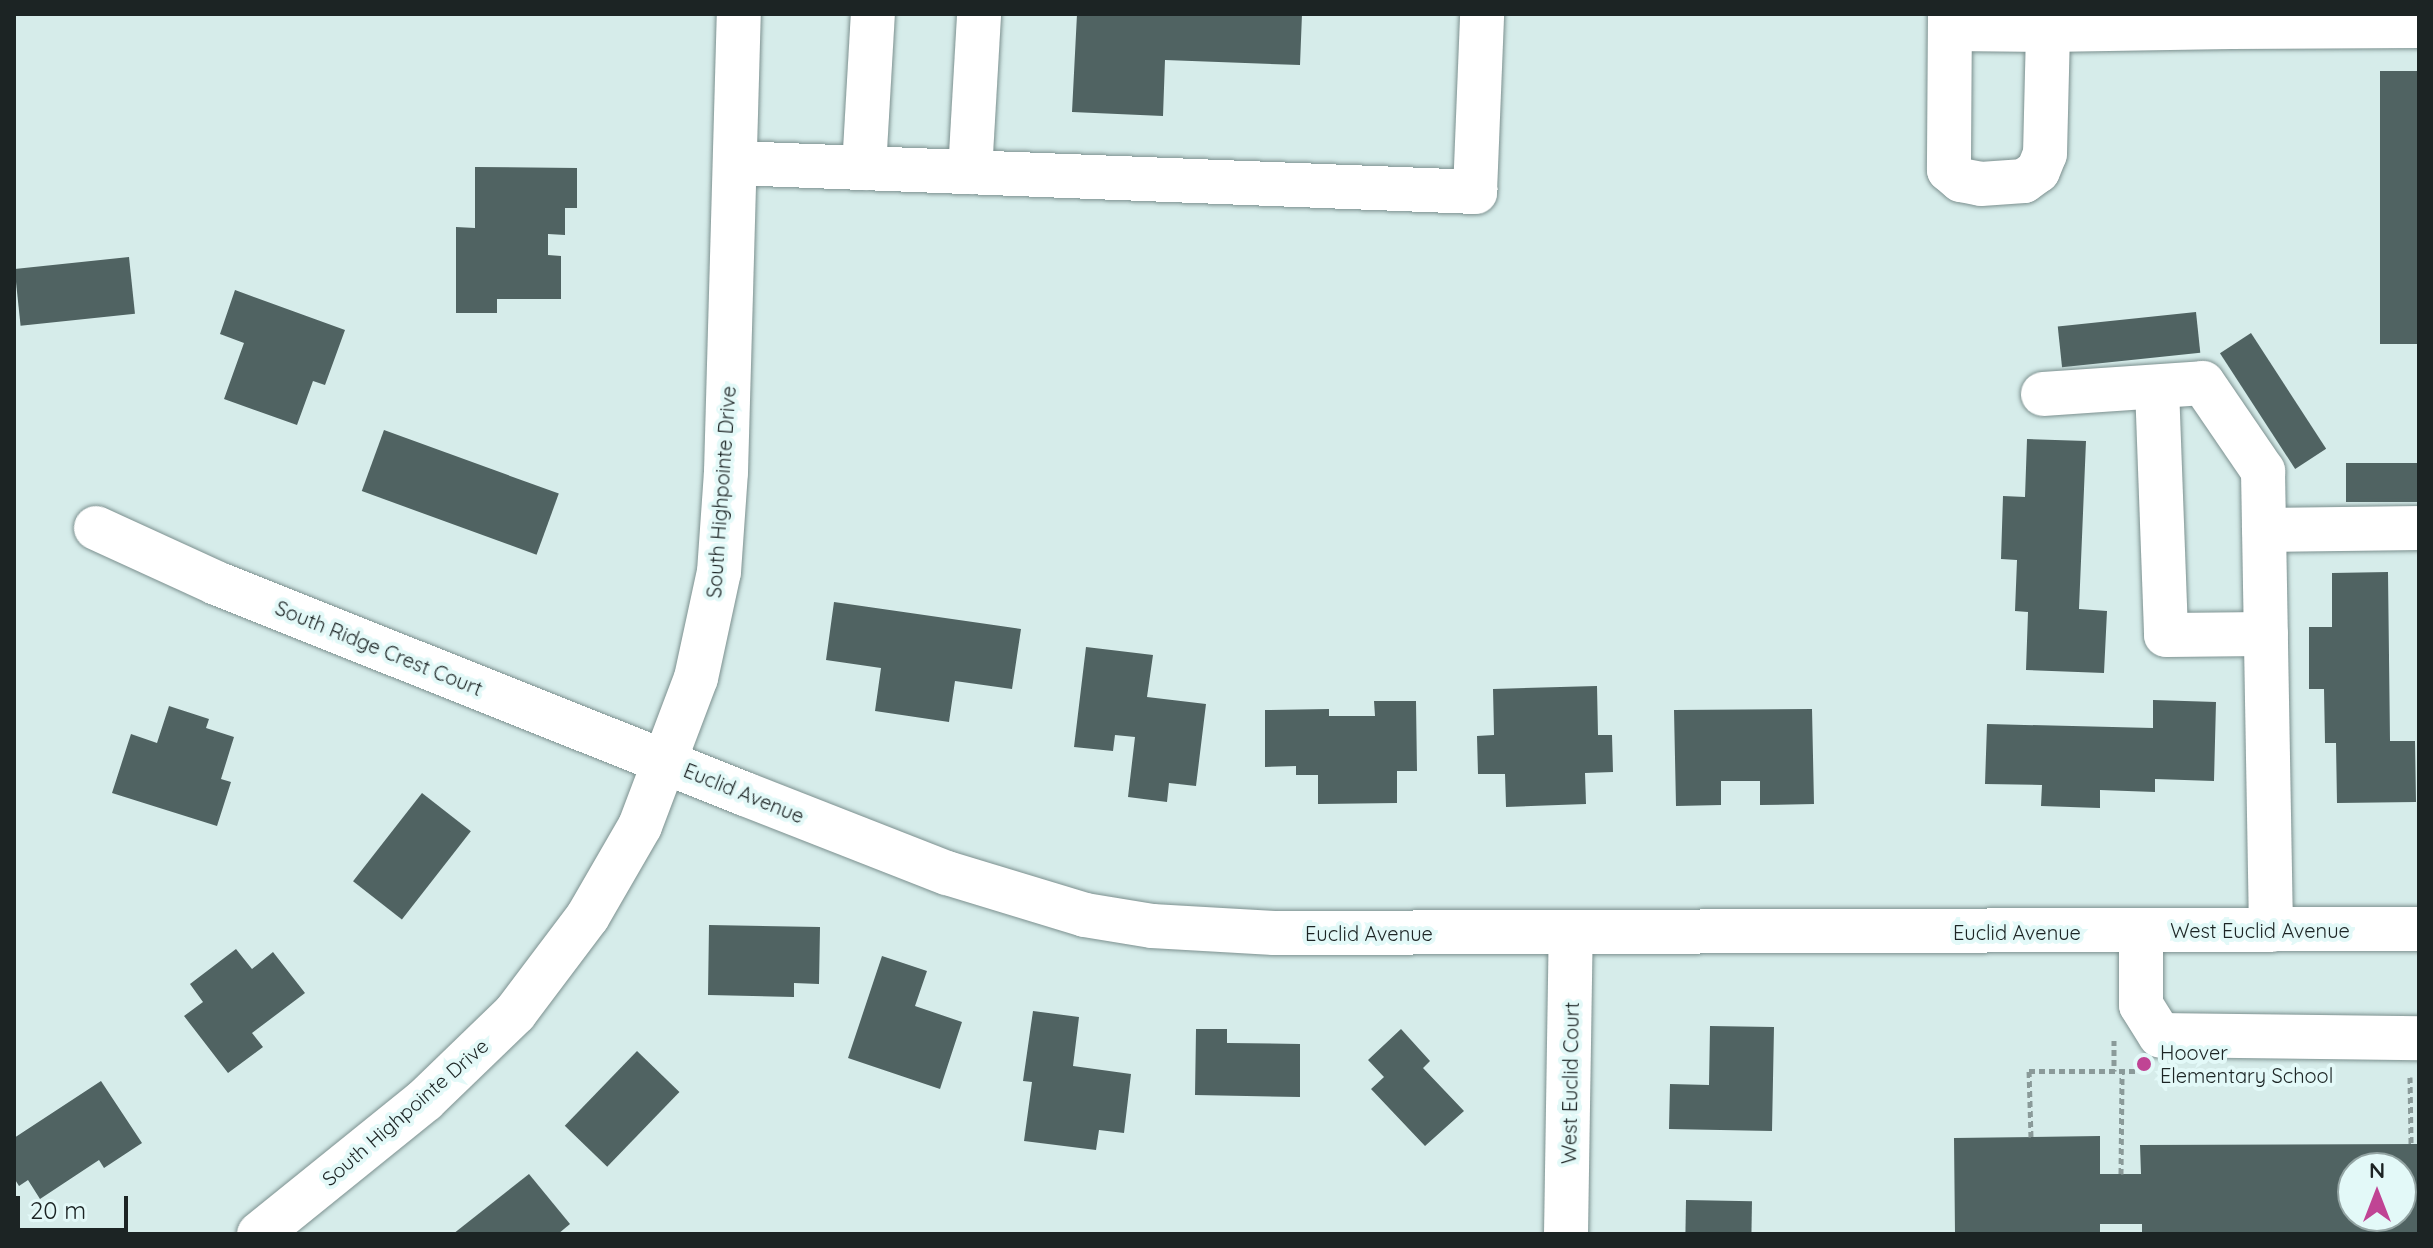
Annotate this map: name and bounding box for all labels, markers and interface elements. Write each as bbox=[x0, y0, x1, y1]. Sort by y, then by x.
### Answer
street label: South Highpointe Drive bbox=[702, 385, 740, 599]
street label: South Ridge Crest Court bbox=[272, 595, 486, 701]
street label: Euclid Avenue bbox=[680, 758, 808, 828]
street label: West Euclid Avenue bbox=[2170, 918, 2350, 942]
street label: Euclid Avenue bbox=[1953, 920, 2081, 944]
street label: Euclid Avenue bbox=[1305, 921, 1433, 945]
street label: West Euclid Court bbox=[1557, 1002, 1583, 1164]
street label: South Highpointe Drive bbox=[317, 1033, 493, 1191]
place label: Hoover Elementary School bbox=[2160, 1040, 2333, 1087]
marker: Hoover Elementary School bbox=[2135, 1055, 2153, 1073]
north arrow bbox=[2337, 1152, 2417, 1232]
text: N bbox=[2369, 1156, 2385, 1184]
scale bar bbox=[20, 1180, 132, 1230]
text: 20 m bbox=[30, 1195, 86, 1225]

